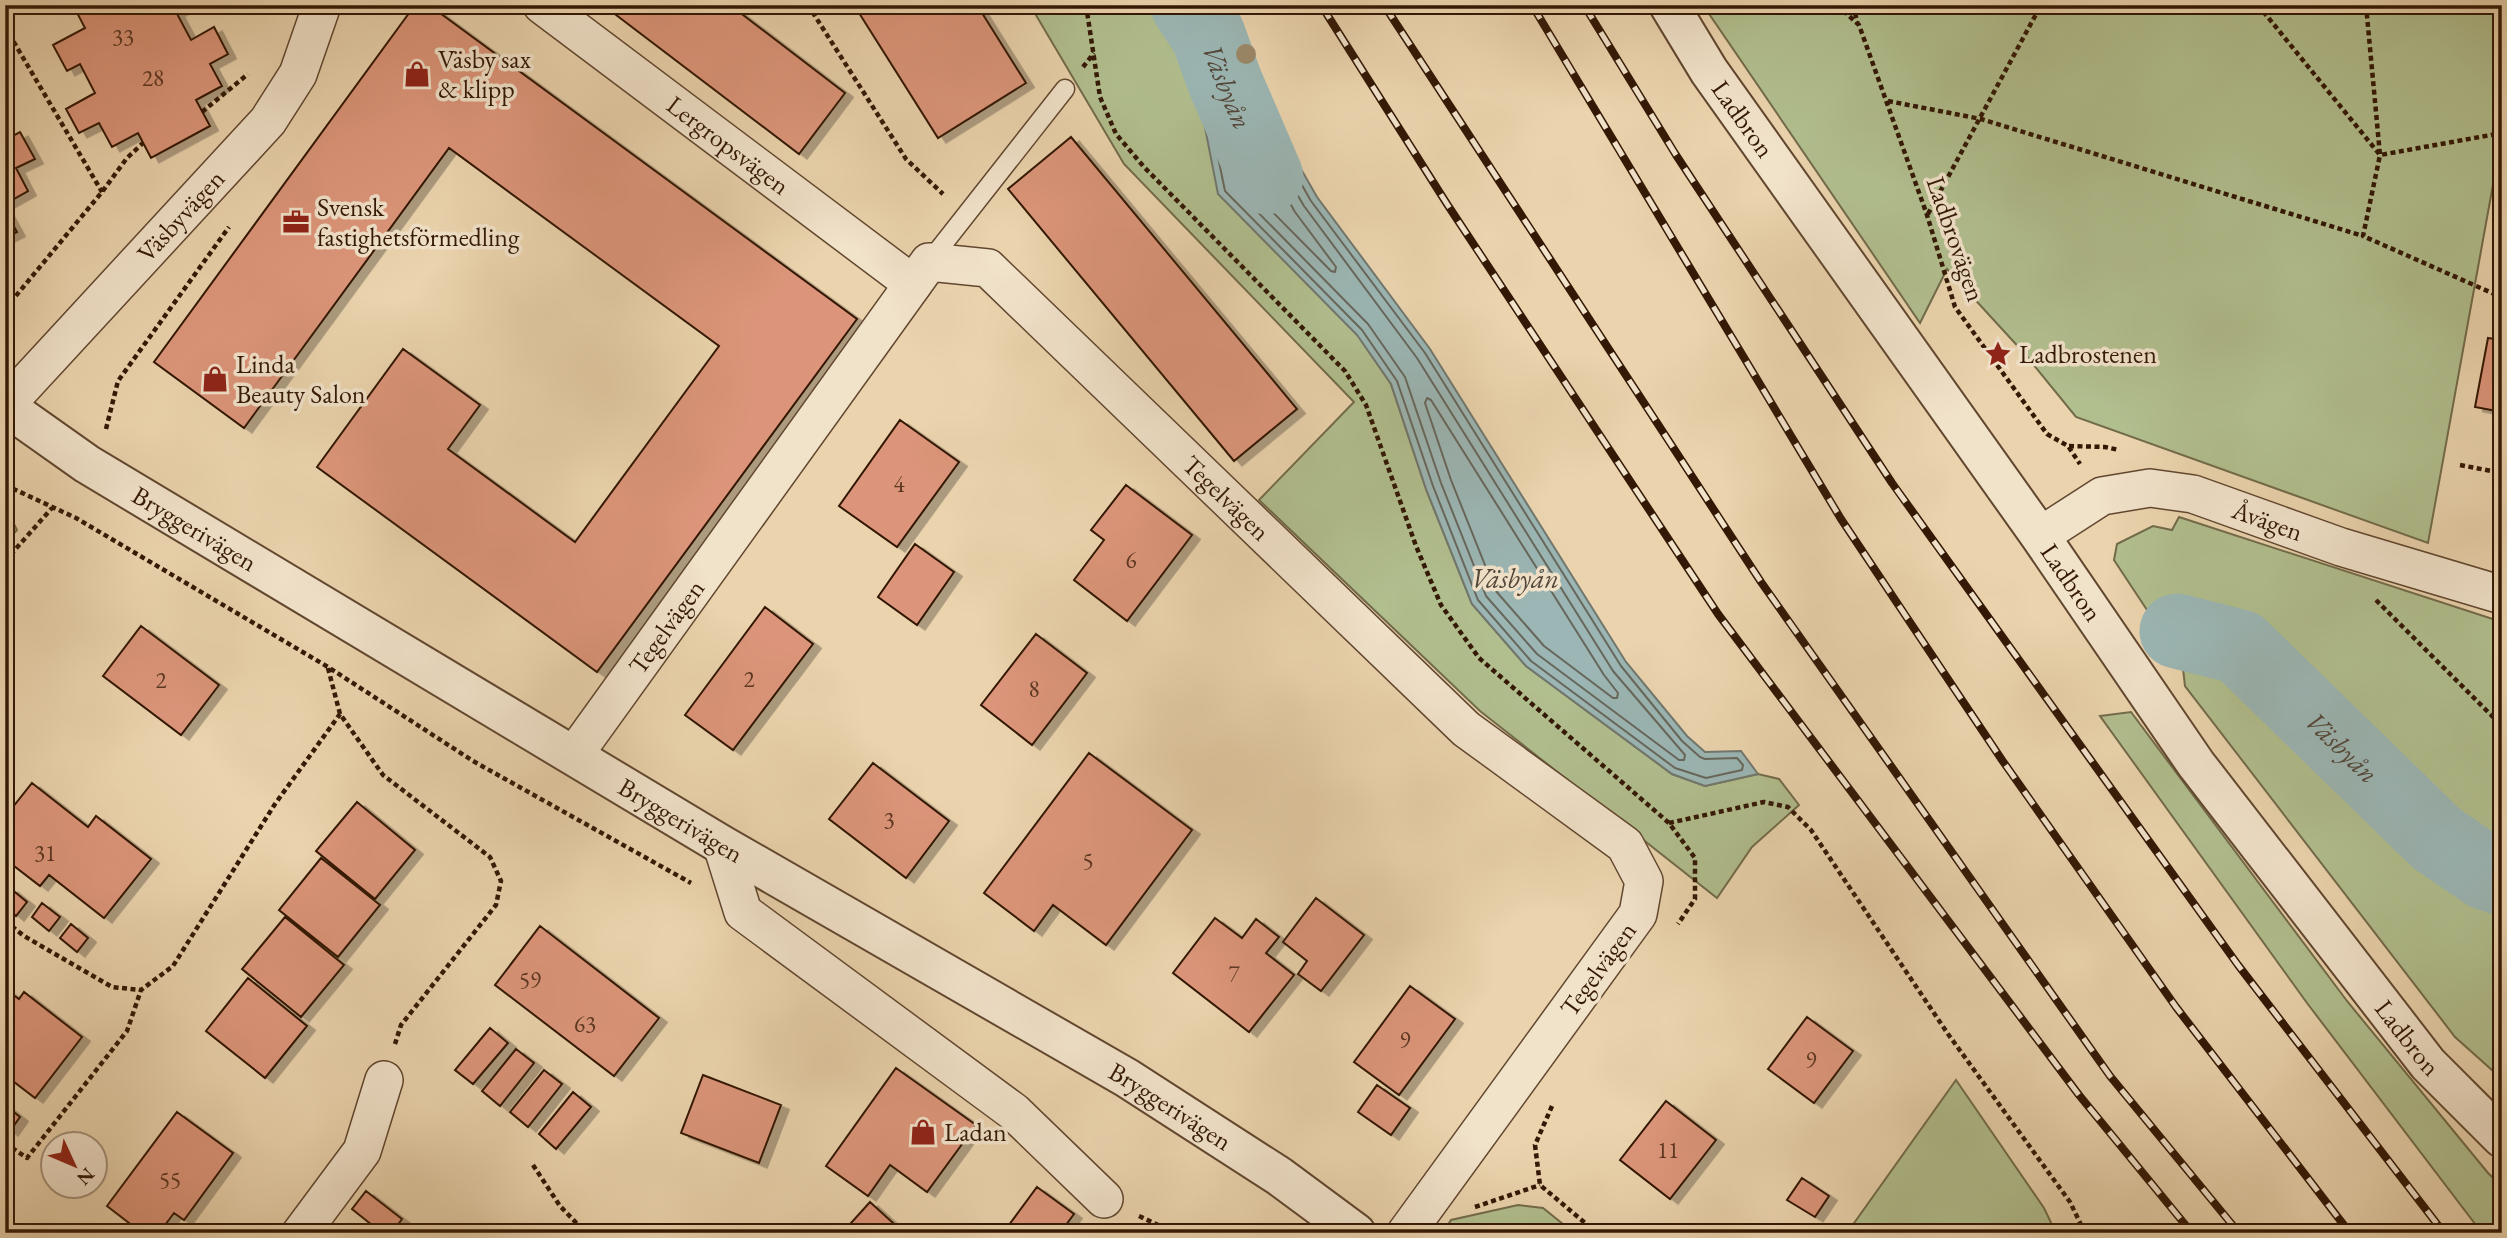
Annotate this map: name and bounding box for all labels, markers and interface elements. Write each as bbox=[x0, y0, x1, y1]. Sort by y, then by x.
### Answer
house number: 33 bbox=[112, 22, 134, 52]
water label: Väsbyån bbox=[1195, 39, 1261, 134]
place label: Väsby sax & klipp bbox=[438, 42, 532, 106]
shop icon: Väsby sax & klipp bbox=[402, 59, 432, 89]
house number: 28 bbox=[142, 63, 164, 93]
street label: Ladbron bbox=[1704, 73, 1782, 165]
street label: Lergropsvägen bbox=[660, 88, 797, 202]
street label: Väsbyvägen bbox=[129, 162, 232, 269]
street label: Ladbrovägen bbox=[1919, 172, 1993, 306]
place label: Svensk fastighetsförmedling bbox=[317, 190, 520, 254]
office icon: Svensk fastighetsförmedling bbox=[281, 207, 311, 237]
place label: Ladbrostenen bbox=[2019, 337, 2157, 371]
place icon: Ladbrostenen bbox=[1983, 339, 2013, 369]
place label: Linda Beauty Salon bbox=[236, 347, 366, 411]
shop icon: Linda Beauty Salon bbox=[200, 364, 230, 394]
street label: Tegelvägen bbox=[1175, 448, 1278, 548]
house number: 4 bbox=[893, 469, 905, 499]
street label: Bryggerivägen bbox=[126, 478, 264, 579]
street label: Åvägen bbox=[2227, 492, 2308, 549]
street label: Ladbron bbox=[2033, 537, 2111, 628]
house number: 6 bbox=[1125, 545, 1137, 575]
water label: Väsbyån bbox=[1471, 560, 1559, 596]
street label: Tegelvägen bbox=[621, 572, 712, 681]
house number: 2 bbox=[743, 664, 755, 694]
house number: 2 bbox=[155, 665, 167, 695]
house number: 8 bbox=[1028, 674, 1040, 704]
water label: Väsbyån bbox=[2298, 703, 2387, 790]
street label: Bryggerivägen bbox=[612, 770, 750, 871]
house number: 3 bbox=[883, 805, 895, 835]
house number: 31 bbox=[34, 838, 56, 868]
house number: 5 bbox=[1082, 846, 1094, 876]
street label: Tegelvägen bbox=[1552, 915, 1644, 1023]
house number: 7 bbox=[1228, 959, 1240, 989]
house number: 59 bbox=[519, 965, 541, 995]
street label: Ladbron bbox=[2367, 993, 2447, 1083]
house number: 63 bbox=[574, 1009, 596, 1039]
house number: 9 bbox=[1399, 1025, 1411, 1055]
house number: 9 bbox=[1805, 1045, 1817, 1075]
street label: Bryggerivägen bbox=[1103, 1054, 1239, 1158]
place label: Ladan bbox=[944, 1115, 1007, 1149]
shop icon: Ladan bbox=[908, 1117, 938, 1147]
north arrow bbox=[38, 1130, 108, 1200]
house number: 11 bbox=[1657, 1135, 1679, 1165]
text: N bbox=[71, 1162, 100, 1191]
house number: 55 bbox=[159, 1165, 181, 1195]

